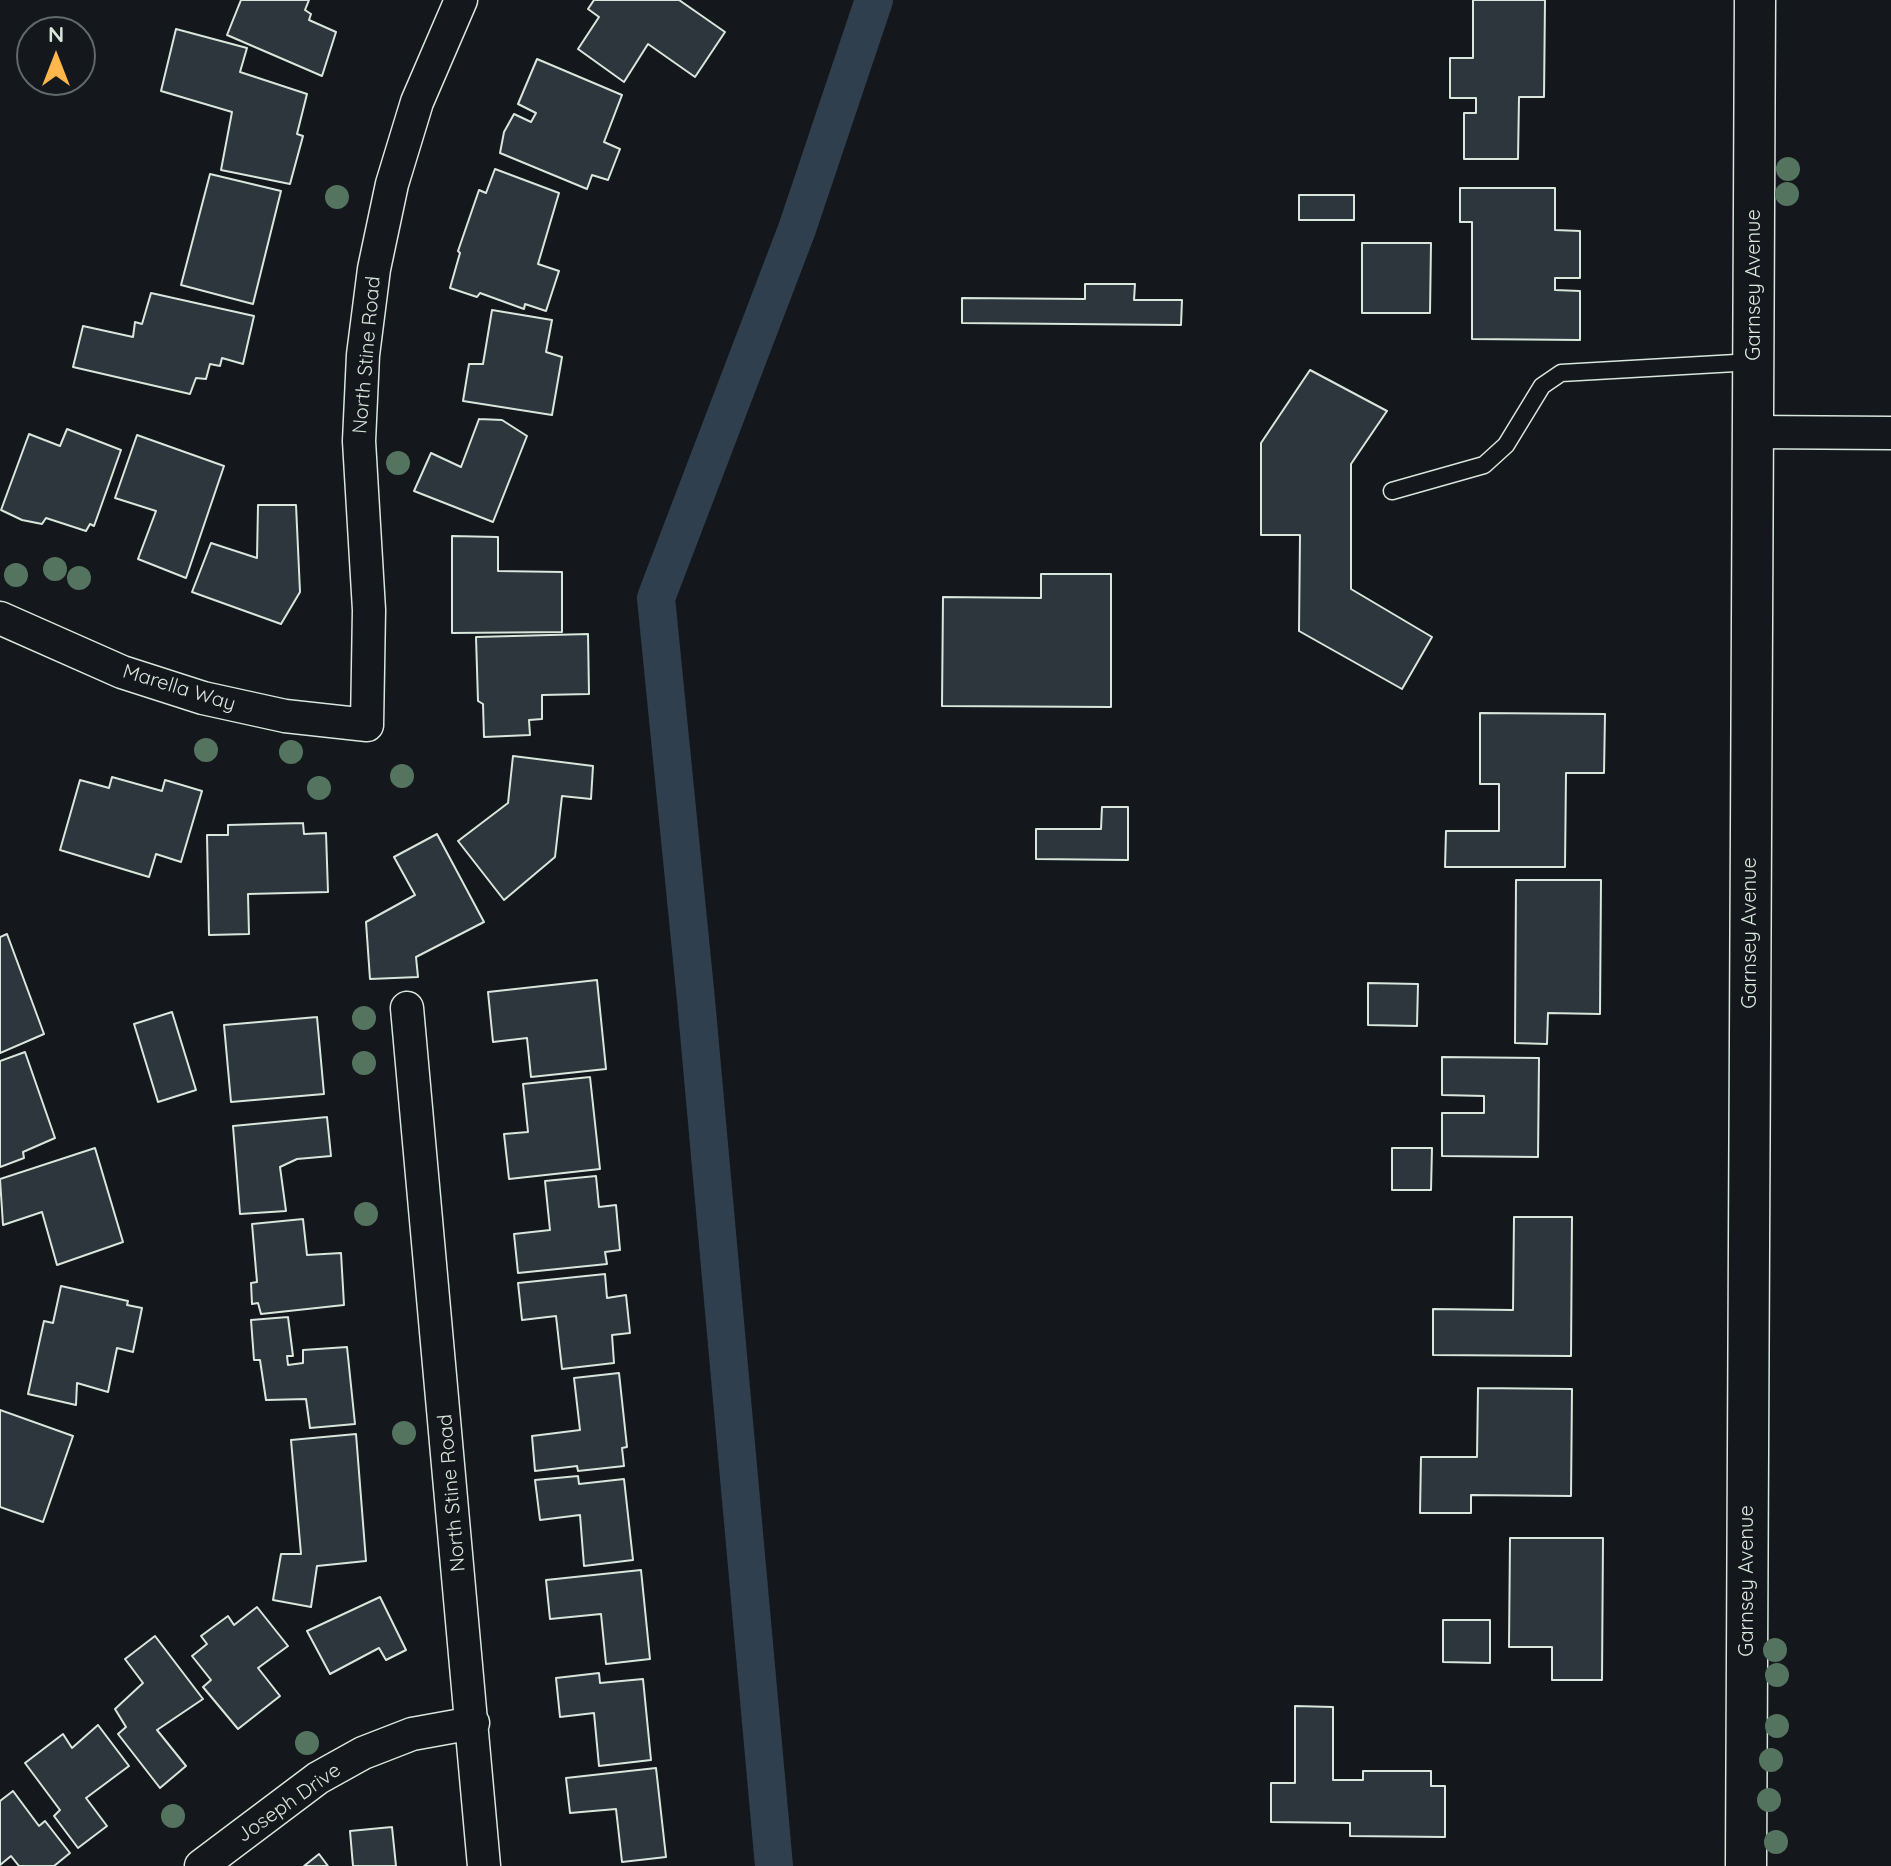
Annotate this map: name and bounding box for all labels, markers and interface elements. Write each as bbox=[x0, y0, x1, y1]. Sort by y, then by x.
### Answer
north arrow bbox=[16, 16, 96, 96]
text: N bbox=[48, 20, 64, 48]
street label: Garnsey Avenue bbox=[1742, 209, 1766, 361]
street label: North Stine Road bbox=[348, 275, 386, 435]
street label: Marella Way bbox=[120, 659, 238, 717]
street label: Garnsey Avenue bbox=[1738, 857, 1762, 1009]
street label: North Stine Road bbox=[433, 1413, 471, 1573]
street label: Garnsey Avenue bbox=[1735, 1505, 1759, 1657]
street label: Joseph Drive bbox=[232, 1758, 346, 1848]

